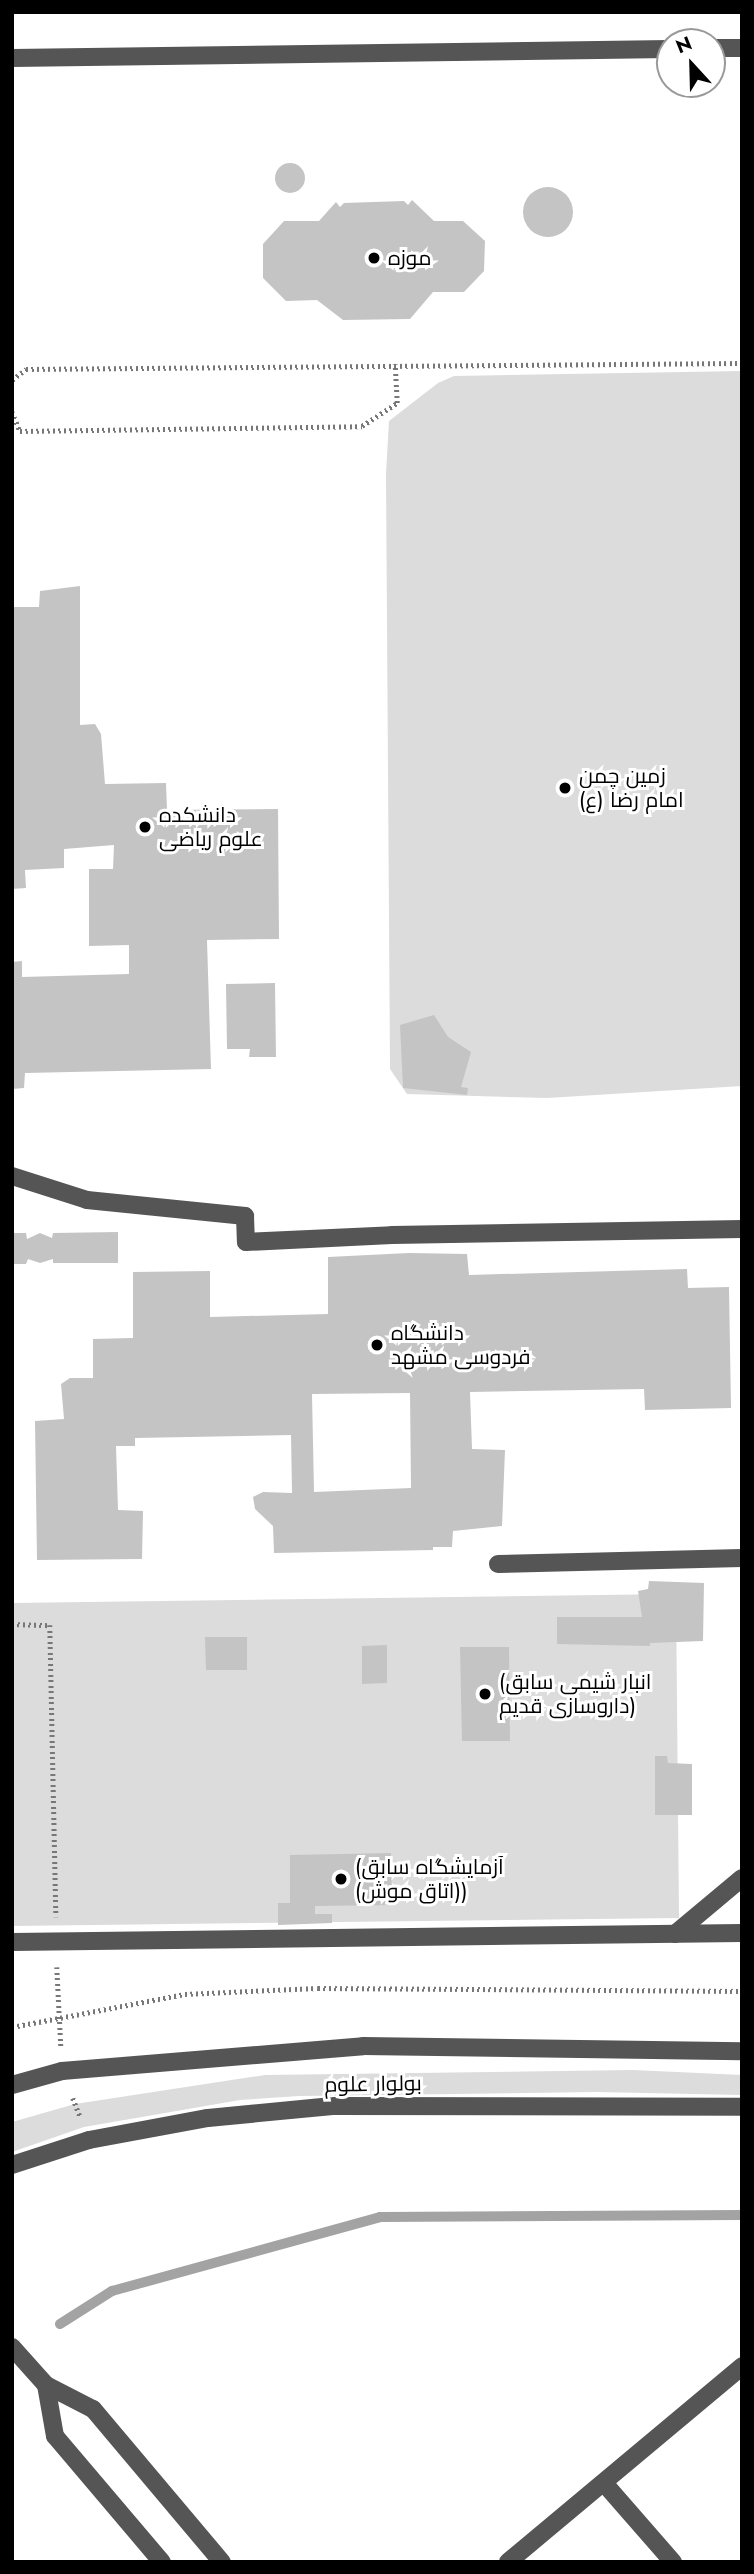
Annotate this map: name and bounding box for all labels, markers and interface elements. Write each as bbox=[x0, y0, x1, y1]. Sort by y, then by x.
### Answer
north arrow bbox=[656, 28, 726, 98]
text: N bbox=[672, 30, 696, 60]
place label: موزه bbox=[388, 245, 431, 271]
marker: موزه bbox=[366, 250, 382, 266]
place label: زمین چمن امام رضا (ع) bbox=[579, 763, 684, 813]
marker: زمین چمن امام رضا (ع) bbox=[557, 780, 573, 796]
place label: دانشکده علوم ریاضی bbox=[159, 802, 263, 852]
marker: دانشکده علوم ریاضی bbox=[137, 819, 153, 835]
place label: دانشگاه فردوسی مشهد bbox=[391, 1320, 531, 1370]
marker: دانشگاه فردوسی مشهد bbox=[369, 1337, 385, 1353]
place label: (انبار شیمی سابق داروسازی قدیم) bbox=[499, 1669, 652, 1719]
marker: (انبار شیمی سابق داروسازی قدیم) bbox=[477, 1686, 493, 1702]
place label: (آزمایشگاه سابق (اتاق موش)) bbox=[355, 1854, 504, 1904]
marker: (آزمایشگاه سابق (اتاق موش)) bbox=[333, 1871, 349, 1887]
street label: بولوار علوم bbox=[324, 2071, 422, 2097]

